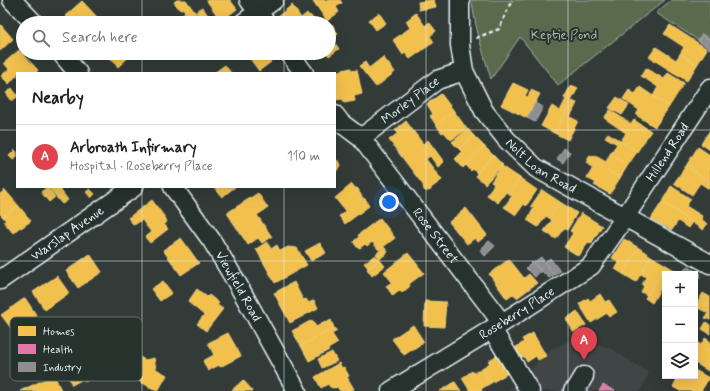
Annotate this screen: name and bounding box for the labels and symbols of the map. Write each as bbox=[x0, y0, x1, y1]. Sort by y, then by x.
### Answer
park label: Keptie Pond bbox=[531, 27, 597, 44]
street label: Morley Place bbox=[378, 73, 443, 128]
street label: Hillend Road bbox=[642, 120, 693, 185]
street label: Nolt Loan Road bbox=[502, 135, 579, 197]
your location bbox=[379, 192, 399, 212]
street label: Warslap Avenue bbox=[27, 202, 107, 265]
street label: Rose Street bbox=[409, 204, 462, 267]
street label: Viewfield Road bbox=[211, 248, 265, 325]
street label: Roseberry Place bbox=[476, 283, 558, 344]
legend bbox=[10, 317, 142, 381]
text: Homes bbox=[43, 325, 75, 339]
pin: A bbox=[571, 327, 597, 360]
text: Health bbox=[43, 343, 73, 357]
text: Industry bbox=[43, 361, 82, 375]

